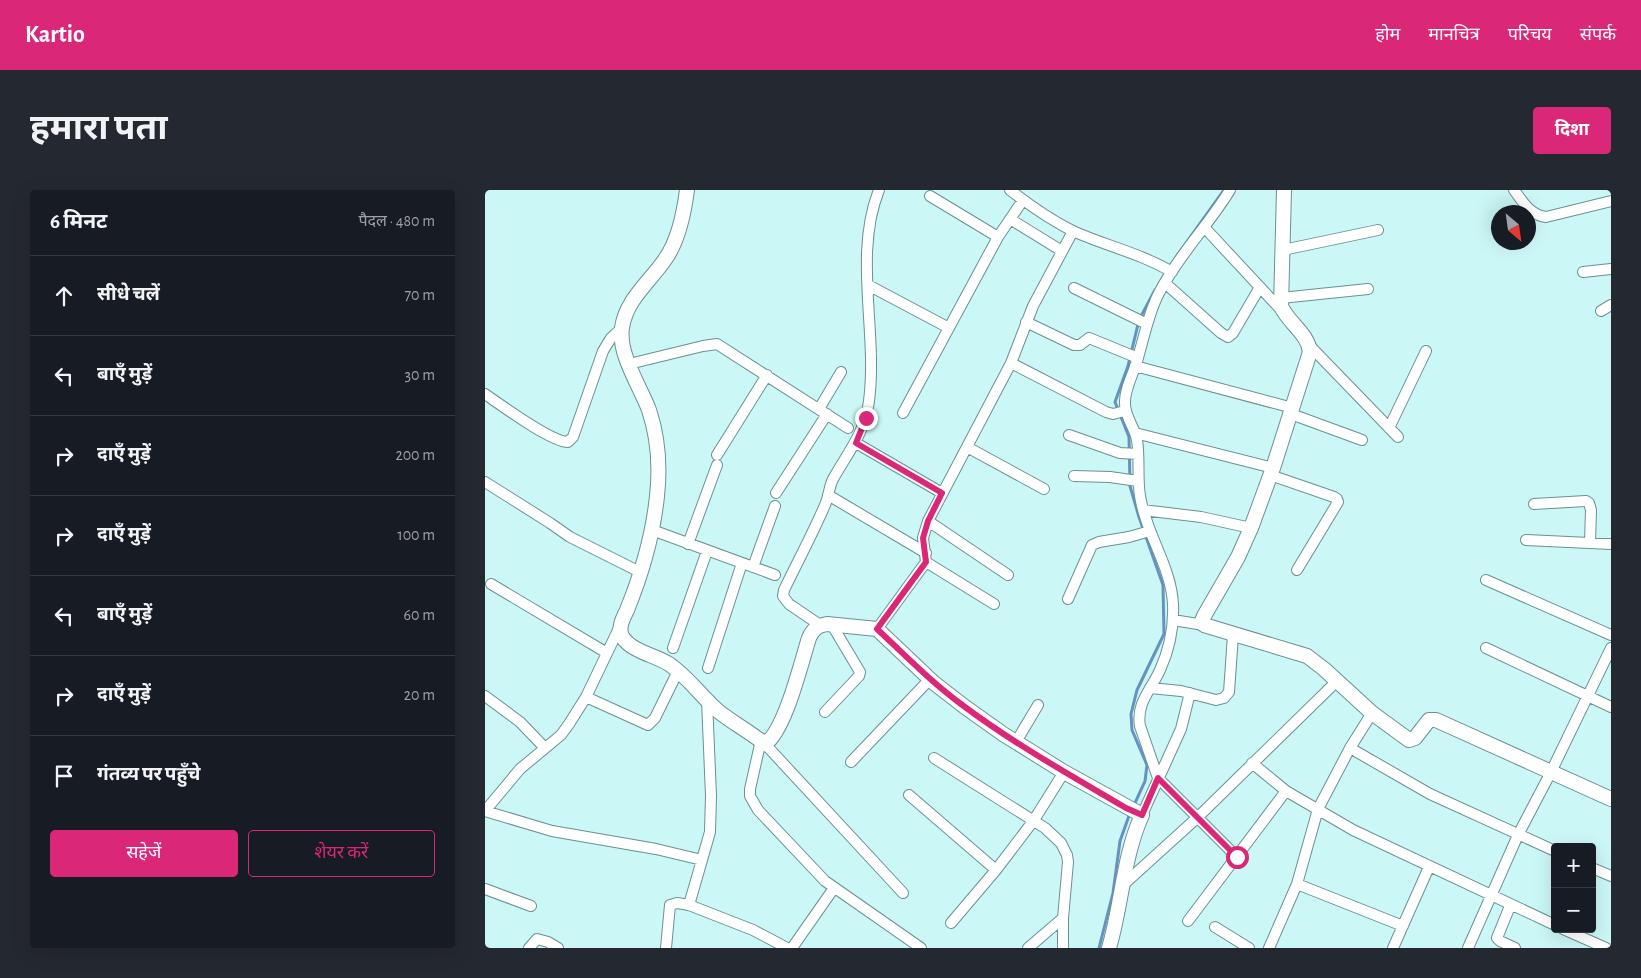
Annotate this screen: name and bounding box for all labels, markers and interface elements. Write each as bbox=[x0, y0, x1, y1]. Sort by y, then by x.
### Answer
text: Kartio bbox=[25, 23, 85, 47]
text: होम bbox=[1375, 26, 1400, 44]
text: मानचित्र bbox=[1428, 26, 1480, 44]
text: परिचय bbox=[1508, 26, 1552, 44]
text: संपर्क bbox=[1580, 26, 1616, 44]
button: दिशा bbox=[1533, 107, 1611, 154]
text: हमारा पता bbox=[30, 111, 167, 146]
north arrow bbox=[1491, 205, 1536, 250]
text: 6 मिनट bbox=[50, 211, 107, 232]
text: पैदल · 480 m bbox=[358, 213, 435, 229]
icon: ahead bbox=[50, 282, 78, 310]
text: सीधे चलें bbox=[97, 285, 160, 304]
text: 70 m bbox=[404, 287, 435, 303]
icon: left bbox=[50, 362, 78, 390]
text: बाएँ मुड़ें bbox=[97, 365, 152, 384]
text: 30 m bbox=[405, 367, 435, 383]
route end bbox=[855, 407, 878, 430]
icon: right bbox=[50, 442, 78, 470]
text: दाएँ मुड़ें bbox=[97, 445, 151, 464]
text: 200 m bbox=[395, 447, 435, 463]
icon: right bbox=[50, 522, 78, 550]
text: दाएँ मुड़ें bbox=[97, 525, 151, 544]
text: 100 m bbox=[397, 527, 435, 543]
icon: left bbox=[50, 602, 78, 630]
text: बाएँ मुड़ें bbox=[97, 605, 152, 624]
text: 60 m bbox=[404, 607, 435, 623]
icon: right bbox=[50, 682, 78, 710]
text: दाएँ मुड़ें bbox=[97, 685, 151, 704]
text: 20 m bbox=[404, 687, 435, 703]
icon: arrive bbox=[50, 762, 78, 790]
text: गंतव्य पर पहुँचे bbox=[97, 765, 200, 784]
button: सहेजें bbox=[50, 830, 238, 877]
button: शेयर करें bbox=[248, 830, 435, 877]
map controls bbox=[1551, 843, 1596, 933]
button: + bbox=[1551, 843, 1596, 888]
route start bbox=[1226, 846, 1249, 869]
button: − bbox=[1551, 888, 1596, 933]

